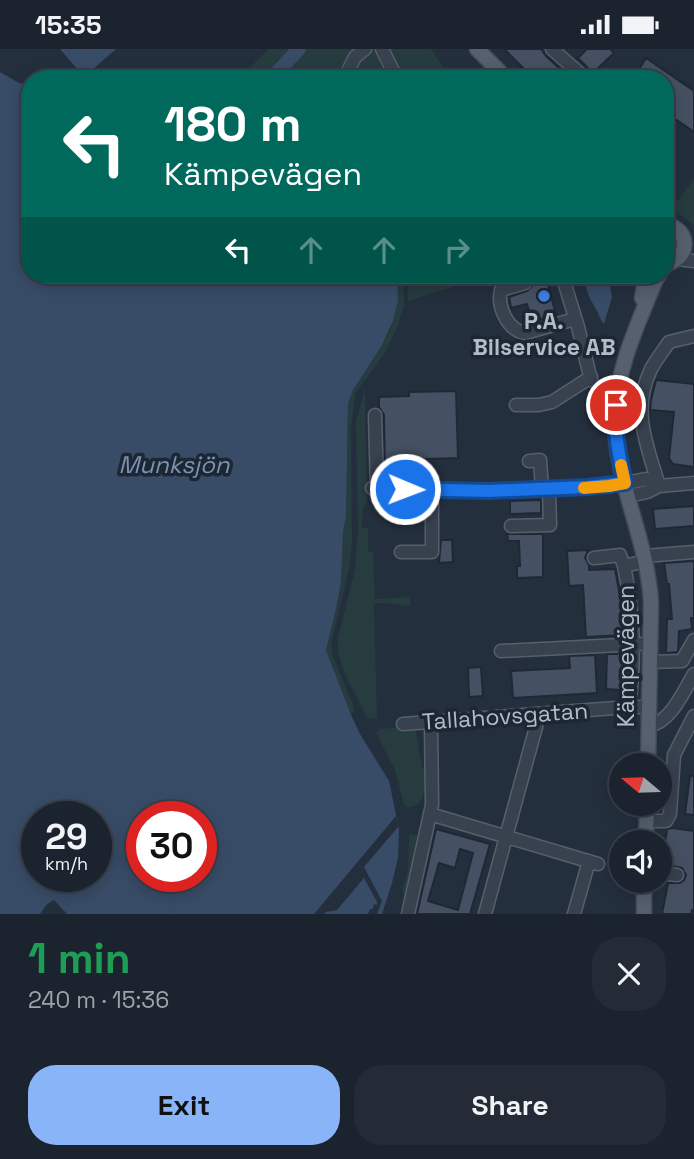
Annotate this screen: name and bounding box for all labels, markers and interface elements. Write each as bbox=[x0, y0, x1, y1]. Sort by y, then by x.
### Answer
text: 15:35 bbox=[35, 8, 102, 42]
text: 180 m bbox=[164, 93, 302, 155]
icon: left bbox=[49, 98, 140, 189]
text: Kämpevägen bbox=[164, 154, 362, 194]
icon: left bbox=[219, 231, 257, 269]
icon: ahead bbox=[292, 231, 330, 269]
icon: ahead bbox=[365, 231, 403, 269]
icon: right bbox=[438, 231, 476, 269]
marker: P.A. Bilservice AB bbox=[536, 288, 552, 304]
place label: P.A. Bilservice AB bbox=[473, 306, 615, 362]
pin bbox=[586, 375, 646, 435]
icon: arrive bbox=[597, 386, 635, 424]
water label: Munksjön bbox=[119, 449, 231, 480]
position arrow bbox=[368, 452, 442, 526]
street label: Kämpevägen bbox=[611, 585, 641, 727]
street label: Tallahovsgatan bbox=[421, 695, 589, 737]
north arrow bbox=[609, 753, 672, 815]
map controls bbox=[609, 753, 672, 893]
speed limit sign: 30 bbox=[126, 801, 217, 892]
text: 29 bbox=[45, 815, 88, 859]
button: sound bbox=[609, 830, 672, 893]
text: km/h bbox=[45, 852, 88, 875]
text: 1 min bbox=[28, 932, 131, 985]
button: close bbox=[592, 937, 666, 1011]
text: 240 m · 15:36 bbox=[28, 985, 169, 1015]
button: Exit bbox=[28, 1065, 340, 1145]
button: Share bbox=[354, 1065, 666, 1145]

